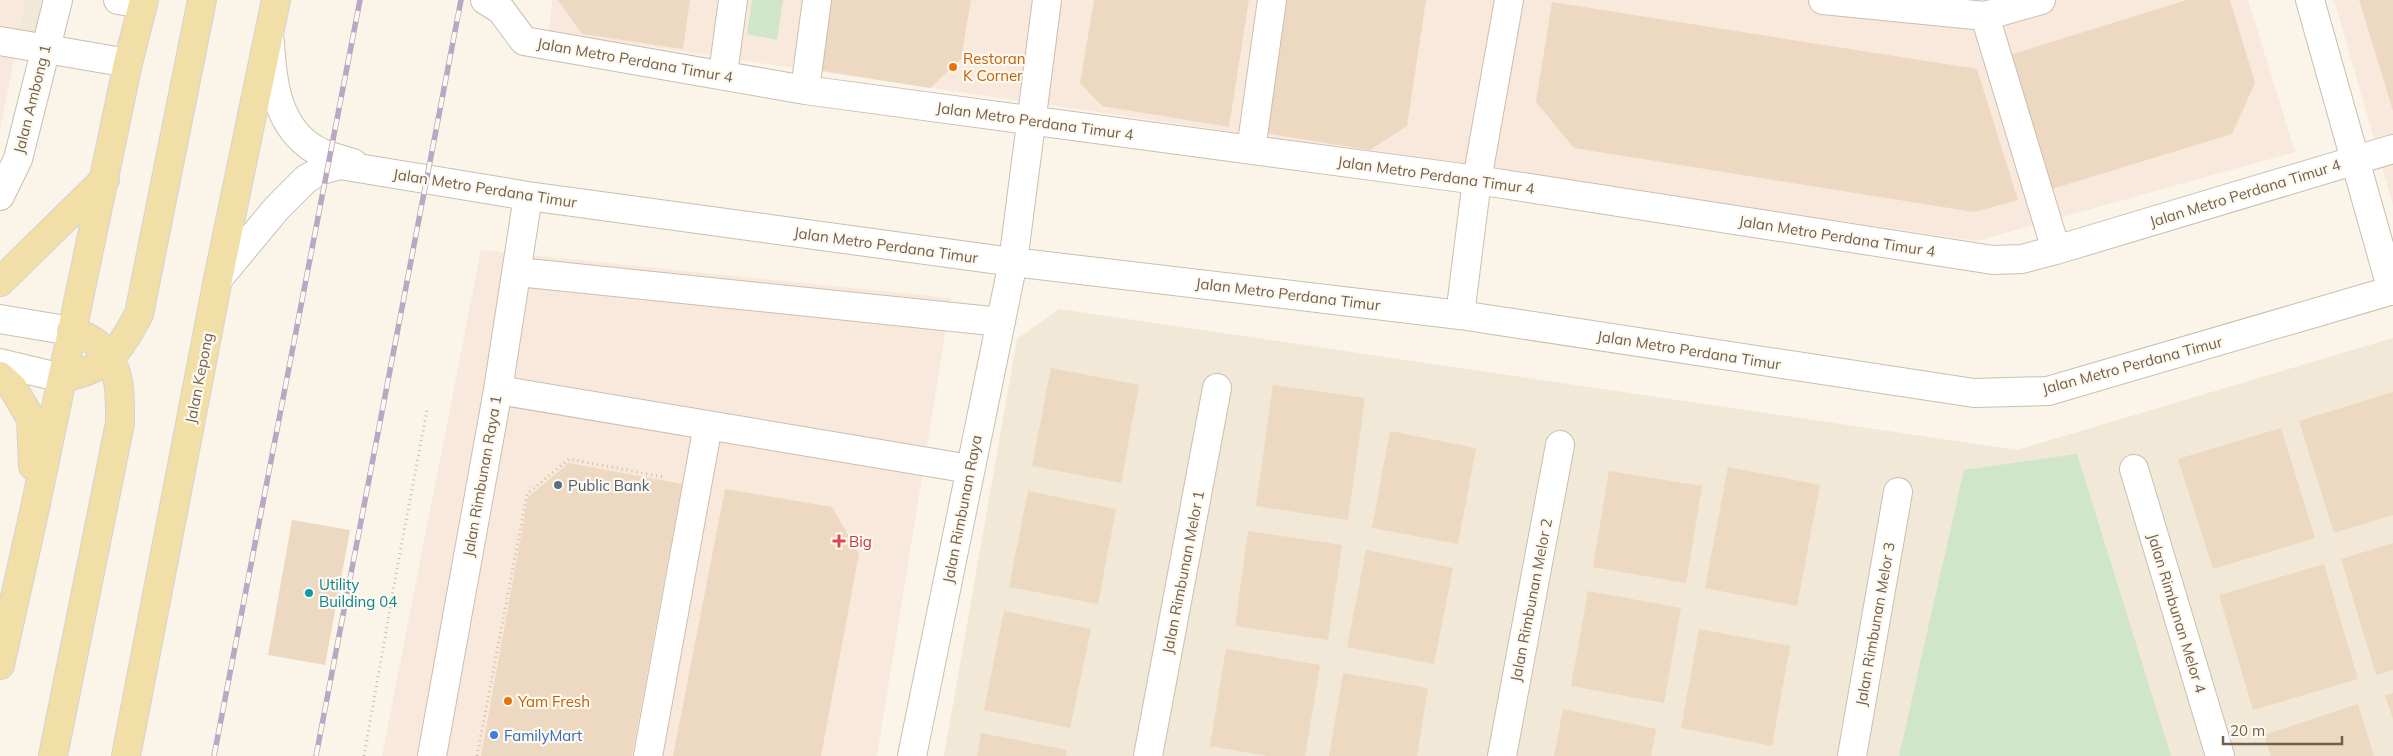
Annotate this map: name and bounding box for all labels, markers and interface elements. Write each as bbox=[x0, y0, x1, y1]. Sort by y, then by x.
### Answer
street label: Jalan Metro Perdana Timur 4 bbox=[535, 33, 735, 87]
street label: Jalan Ambong 1 bbox=[9, 42, 55, 156]
place label: Restoran K Corner bbox=[963, 49, 1026, 85]
marker: Restoran K Corner bbox=[947, 61, 959, 73]
street label: Jalan Metro Perdana Timur 4 bbox=[935, 98, 1135, 144]
street label: Jalan Metro Perdana Timur 4 bbox=[1336, 152, 1536, 198]
street label: Jalan Metro Perdana Timur 4 bbox=[2147, 155, 2343, 231]
street label: Jalan Metro Perdana Timur bbox=[392, 164, 579, 212]
street label: Jalan Metro Perdana Timur 4 bbox=[1737, 211, 1937, 261]
street label: Jalan Metro Perdana Timur bbox=[793, 223, 980, 267]
street label: Jalan Metro Perdana Timur bbox=[1195, 273, 1382, 315]
street label: Jalan Metro Perdana Timur bbox=[1596, 326, 1783, 374]
street label: Jalan Kepong bbox=[181, 331, 217, 425]
street label: Jalan Metro Perdana Timur bbox=[2040, 332, 2225, 398]
street label: Jalan Rimbunan Raya 1 bbox=[458, 394, 506, 558]
street label: Jalan Rimbunan Raya bbox=[938, 433, 986, 585]
place label: Public Bank bbox=[568, 476, 650, 495]
marker: Public Bank bbox=[552, 479, 564, 491]
street label: Jalan Rimbunan Melor 1 bbox=[1158, 489, 1208, 655]
street label: Jalan Rimbunan Melor 2 bbox=[1506, 517, 1556, 683]
street label: Jalan Rimbunan Melor 4 bbox=[2144, 531, 2210, 695]
place label: Big bbox=[849, 532, 872, 551]
marker: Big bbox=[833, 535, 845, 547]
street label: Jalan Rimbunan Melor 3 bbox=[1851, 541, 1899, 707]
place label: Utility Building 04 bbox=[319, 575, 397, 611]
marker: Utility Building 04 bbox=[303, 587, 315, 599]
place label: Yam Fresh bbox=[517, 692, 590, 711]
marker: Yam Fresh bbox=[502, 695, 514, 707]
scale bar bbox=[2223, 714, 2342, 746]
text: 20 m bbox=[2230, 721, 2265, 740]
place label: FamilyMart bbox=[504, 726, 582, 745]
marker: FamilyMart bbox=[488, 729, 500, 741]

